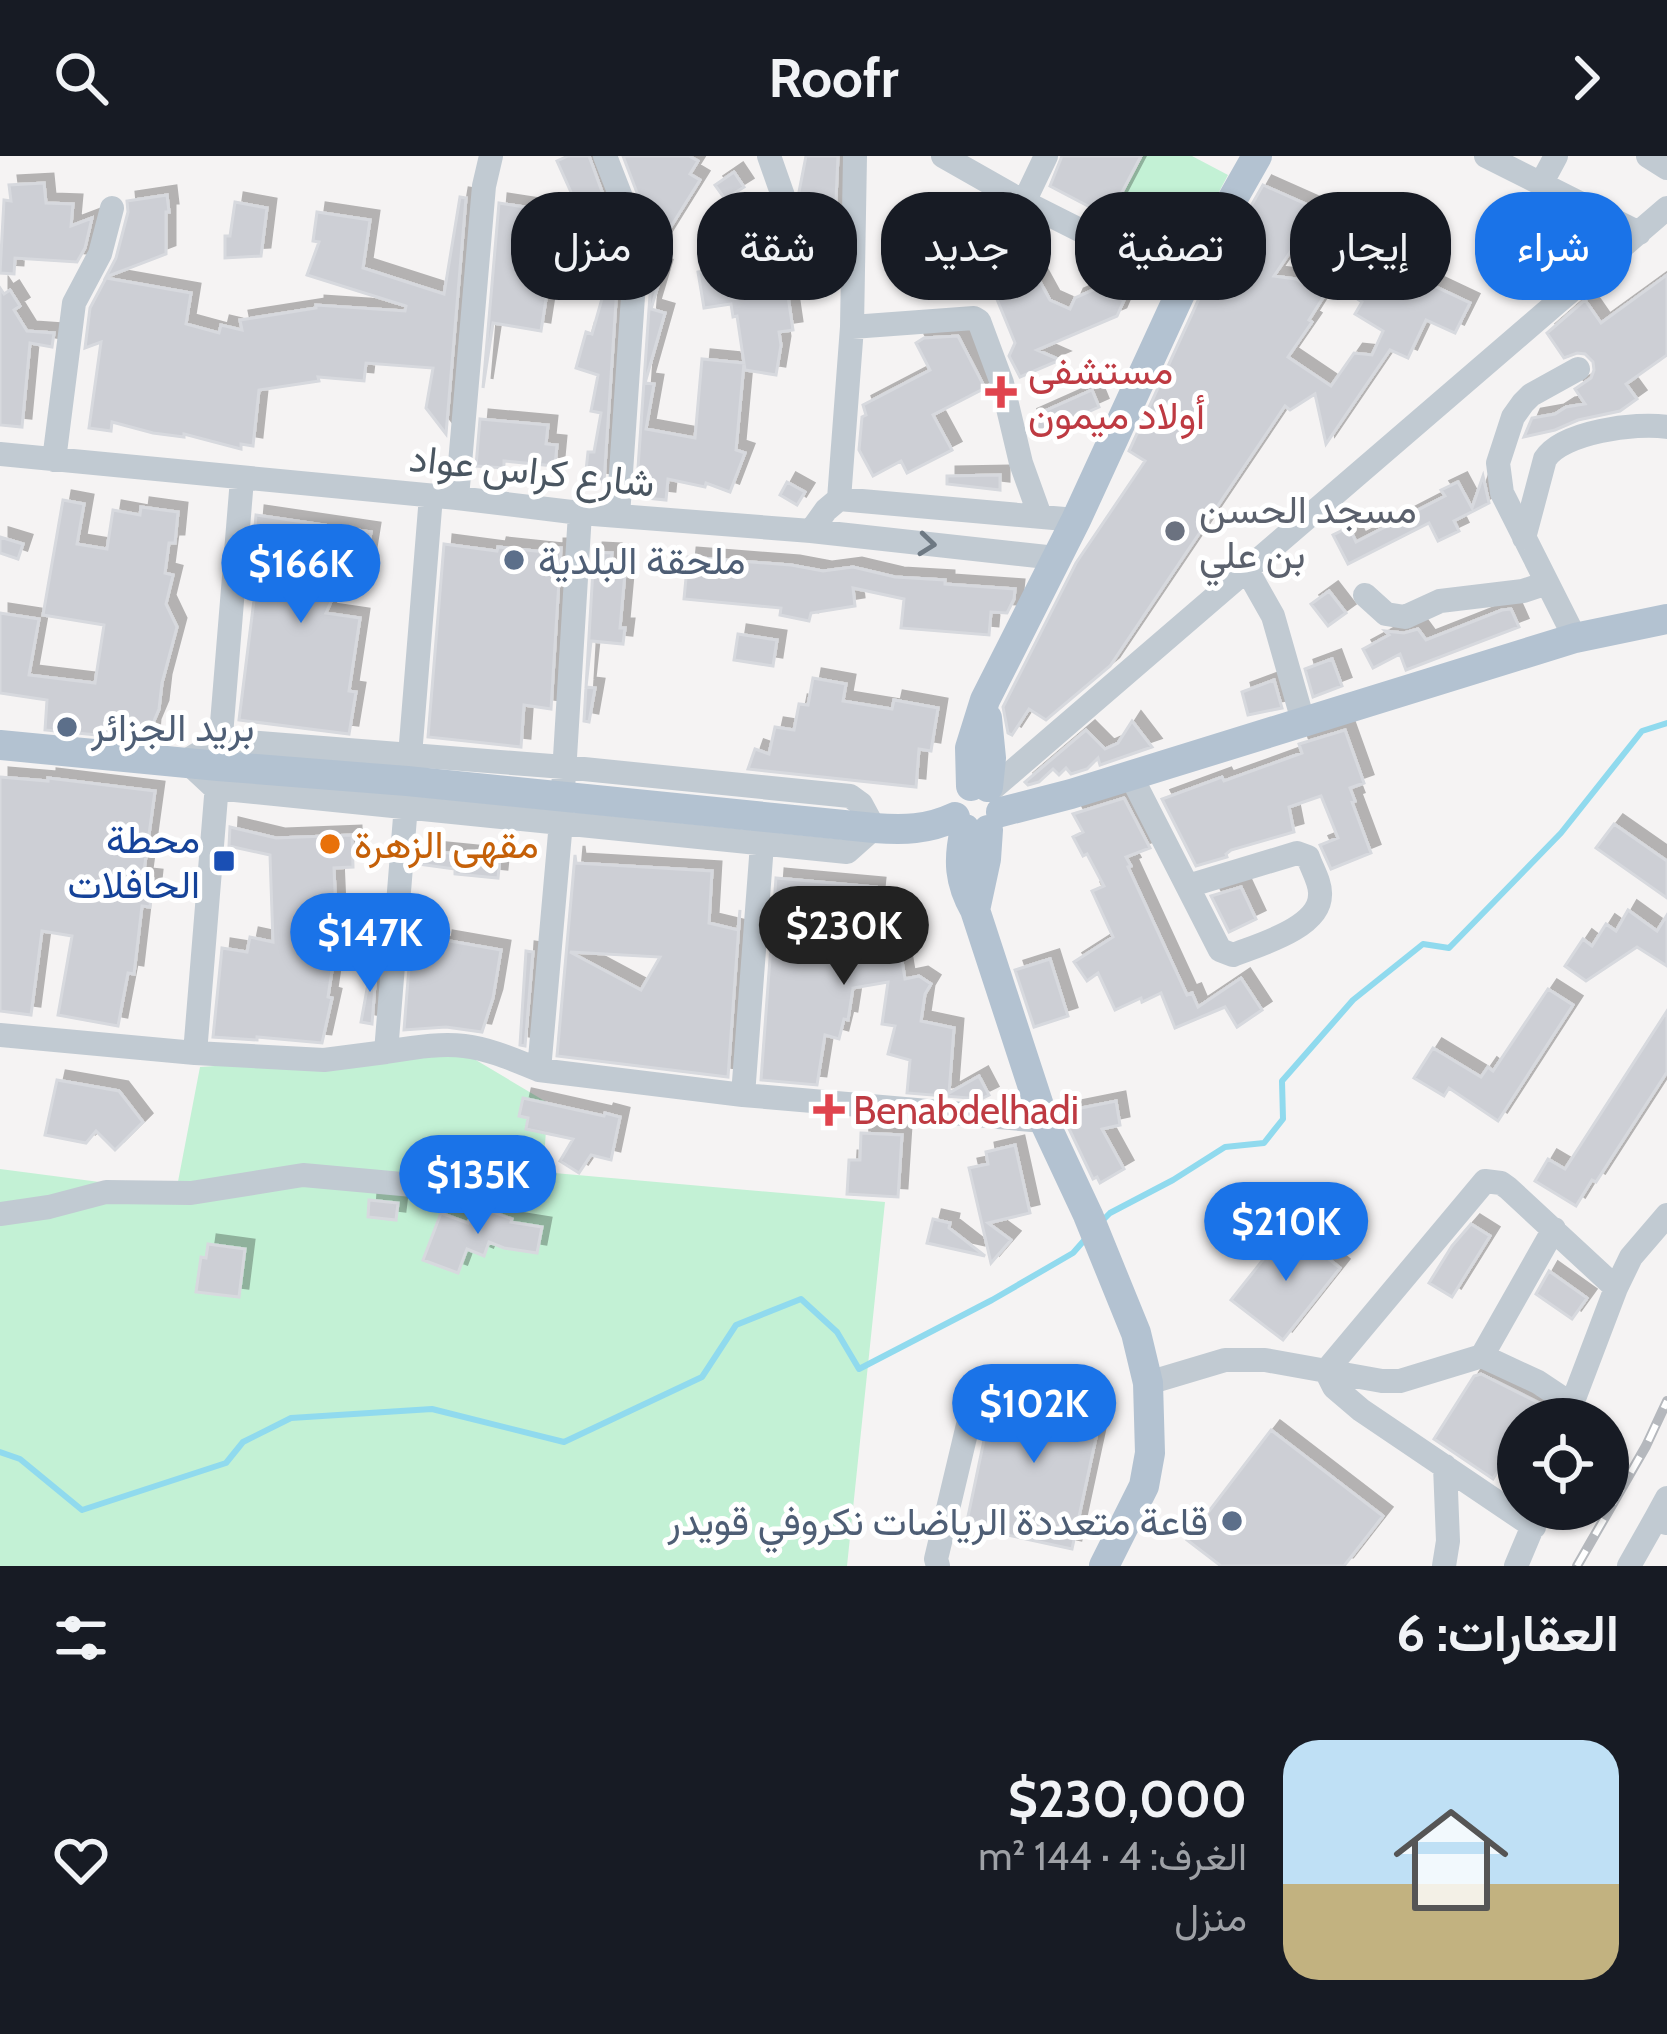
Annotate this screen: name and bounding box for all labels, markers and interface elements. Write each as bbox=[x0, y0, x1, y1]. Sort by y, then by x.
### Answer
icon: search bbox=[48, 45, 114, 111]
text: Roofr bbox=[768, 45, 899, 111]
icon: forward bbox=[1553, 45, 1619, 111]
chip: منزل bbox=[511, 192, 673, 300]
chip: شقة bbox=[697, 192, 857, 300]
chip: جديد bbox=[881, 192, 1051, 300]
chip: تصفية bbox=[1075, 192, 1266, 300]
chip: إيجار bbox=[1290, 192, 1451, 300]
chip: شراء bbox=[1475, 192, 1632, 300]
place label: مستشفى أولاد ميمون bbox=[1028, 346, 1205, 440]
marker: مستشفى أولاد ميمون bbox=[985, 376, 1017, 408]
street label: شارع كراس عواد bbox=[407, 433, 657, 510]
place label: مسجد الحسن بن علي bbox=[1199, 485, 1417, 586]
marker: مسجد الحسن بن علي bbox=[1162, 518, 1188, 544]
pin: $166K bbox=[217, 524, 385, 626]
one-way arrow bbox=[918, 531, 937, 556]
place label: ملحقة البلدية bbox=[538, 536, 746, 584]
text: $166K bbox=[248, 539, 354, 587]
marker: ملحقة البلدية bbox=[501, 547, 527, 573]
place label: بريد الجزائر bbox=[90, 703, 255, 752]
marker: بريد الجزائر bbox=[54, 714, 80, 740]
place label: محطة الحافلات bbox=[67, 815, 200, 908]
place label: مقهى الزهرة bbox=[354, 820, 539, 869]
marker: مقهى الزهرة bbox=[317, 831, 343, 857]
marker: محطة الحافلات bbox=[211, 848, 237, 874]
pin: $230K bbox=[760, 886, 928, 988]
pin: $147K bbox=[286, 893, 454, 995]
text: $230K bbox=[786, 901, 902, 949]
text: $147K bbox=[317, 908, 423, 956]
place label: Benabdelhadi bbox=[853, 1086, 1079, 1134]
marker: Benabdelhadi bbox=[816, 1097, 842, 1123]
pin: $135K bbox=[394, 1135, 562, 1237]
text: $135K bbox=[426, 1150, 530, 1198]
pin: $210K bbox=[1202, 1182, 1370, 1284]
text: $210K bbox=[1231, 1197, 1341, 1245]
pin: $102K bbox=[950, 1364, 1118, 1466]
text: $102K bbox=[979, 1379, 1089, 1427]
map controls bbox=[1497, 1398, 1629, 1530]
button: locate bbox=[1497, 1398, 1629, 1530]
place label: قاعة متعددة الرياضات نكروفي قويدر bbox=[667, 1497, 1208, 1553]
marker: قاعة متعددة الرياضات نكروفي قويدر bbox=[1219, 1508, 1245, 1534]
text: العقارات: 6 bbox=[1397, 1602, 1619, 1664]
icon: filters bbox=[48, 1605, 114, 1671]
text: $230,000 bbox=[1008, 1768, 1247, 1830]
icon: home bbox=[1379, 1788, 1523, 1932]
icon: heart bbox=[48, 1827, 114, 1893]
text: الغرف: 4 · 144 m² bbox=[978, 1832, 1247, 1880]
text: منزل bbox=[1174, 1893, 1247, 1941]

